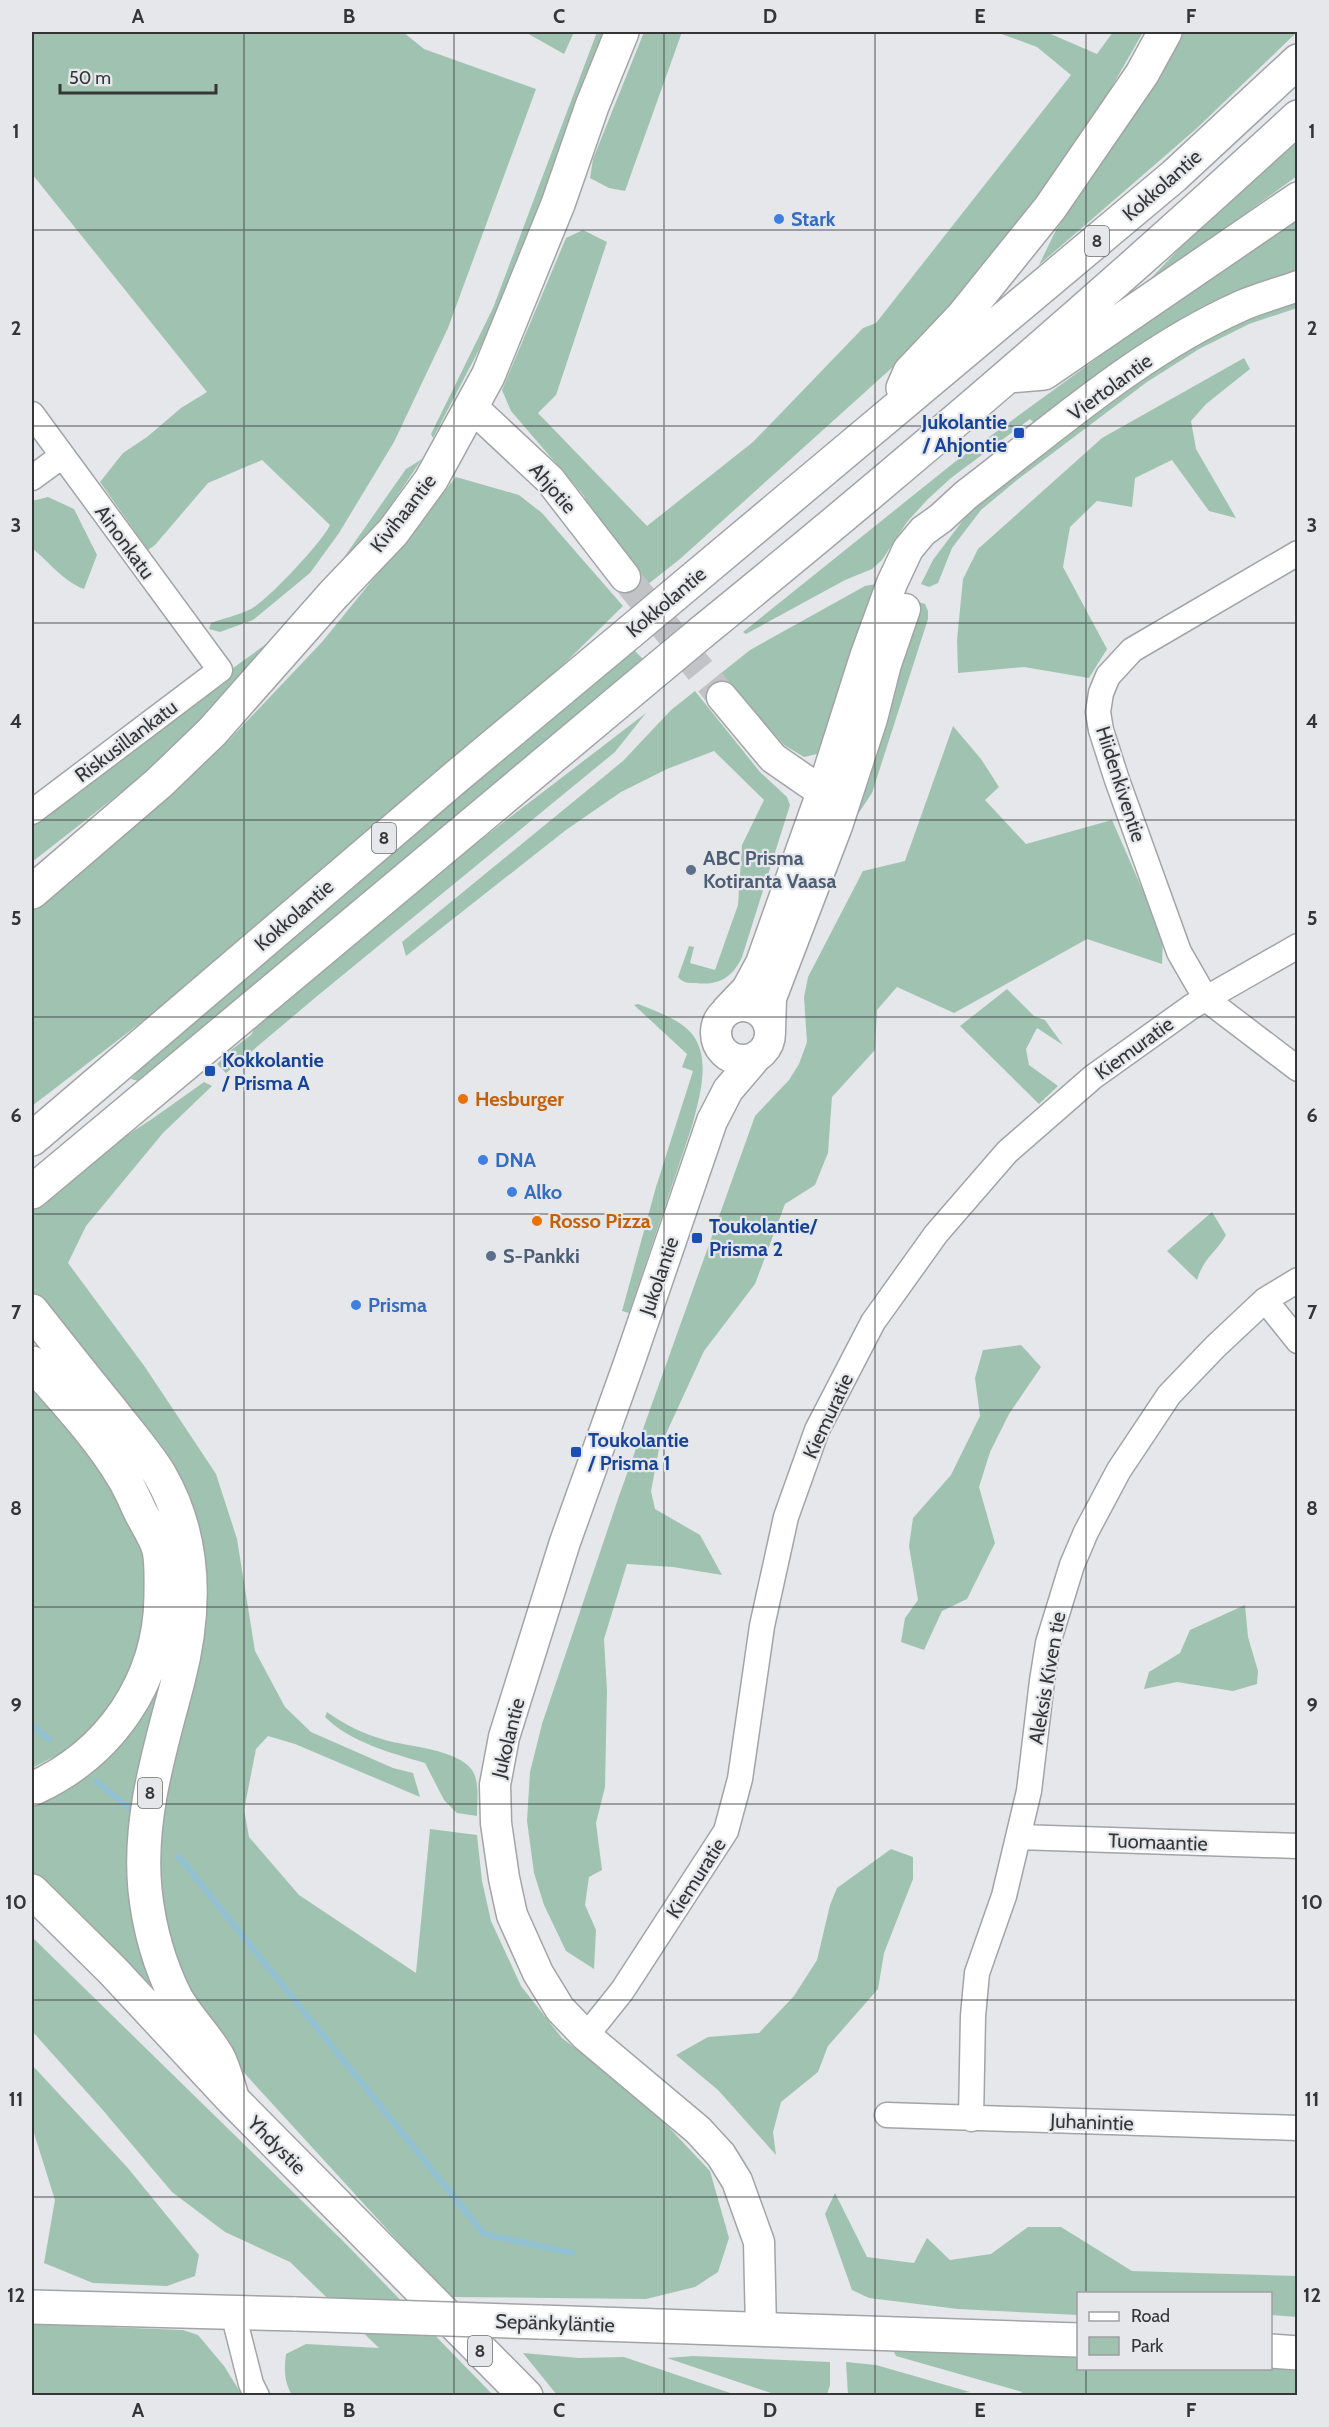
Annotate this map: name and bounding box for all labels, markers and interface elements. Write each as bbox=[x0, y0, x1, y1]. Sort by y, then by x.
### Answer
text: A bbox=[132, 4, 145, 28]
text: B bbox=[343, 4, 355, 28]
text: C bbox=[553, 4, 565, 28]
text: D bbox=[763, 4, 777, 28]
text: E bbox=[974, 4, 986, 28]
text: F bbox=[1186, 4, 1197, 28]
scale bar bbox=[60, 57, 216, 95]
text: 50 m bbox=[69, 67, 111, 89]
text: 1 bbox=[12, 119, 20, 143]
text: 1 bbox=[1308, 119, 1316, 143]
street label: Kokkolantie bbox=[1118, 144, 1206, 226]
place label: Stark bbox=[791, 207, 836, 231]
marker: Stark bbox=[772, 212, 786, 226]
road number: 8 bbox=[1085, 226, 1109, 256]
text: 2 bbox=[11, 316, 21, 340]
text: 2 bbox=[1307, 316, 1317, 340]
street label: Viertolantie bbox=[1063, 348, 1157, 426]
place label: Jukolantie / Ahjontie bbox=[921, 410, 1007, 457]
marker: Jukolantie / Ahjontie bbox=[1012, 426, 1026, 440]
street label: Ahjotie bbox=[524, 458, 582, 518]
street label: Kivihaantie bbox=[365, 469, 441, 557]
street label: Ainonkatu bbox=[90, 500, 160, 584]
text: 3 bbox=[11, 513, 21, 537]
text: 3 bbox=[1307, 513, 1317, 537]
street label: Kokkolantie bbox=[621, 562, 711, 642]
street label: Riskusillankatu bbox=[70, 695, 182, 787]
text: 4 bbox=[10, 709, 22, 733]
text: 4 bbox=[1306, 709, 1318, 733]
street label: Hiidenkiventie bbox=[1091, 723, 1151, 845]
road number: 8 bbox=[372, 823, 396, 853]
place label: ABC Prisma Kotiranta Vaasa bbox=[703, 846, 836, 893]
marker: ABC Prisma Kotiranta Vaasa bbox=[684, 863, 698, 877]
street label: Kokkolantie bbox=[250, 874, 338, 956]
text: 5 bbox=[11, 906, 21, 930]
text: 5 bbox=[1307, 906, 1317, 930]
street label: Kiemuratie bbox=[1090, 1012, 1178, 1084]
place label: Kokkolantie / Prisma A bbox=[221, 1048, 324, 1095]
marker: Kokkolantie / Prisma A bbox=[203, 1064, 217, 1078]
place label: Hesburger bbox=[475, 1087, 564, 1111]
marker: Hesburger bbox=[456, 1092, 470, 1106]
text: 6 bbox=[10, 1103, 22, 1127]
text: 6 bbox=[1306, 1103, 1318, 1127]
place label: DNA bbox=[495, 1148, 537, 1172]
marker: DNA bbox=[476, 1153, 490, 1167]
place label: Alko bbox=[524, 1180, 562, 1204]
marker: Alko bbox=[505, 1185, 519, 1199]
place label: Rosso Pizza bbox=[549, 1209, 651, 1233]
marker: Rosso Pizza bbox=[530, 1214, 544, 1228]
place label: Toukolantie/ Prisma 2 bbox=[709, 1214, 818, 1261]
marker: Toukolantie/ Prisma 2 bbox=[690, 1231, 704, 1245]
street label: Jukolantie bbox=[634, 1234, 684, 1319]
place label: S-Pankki bbox=[503, 1244, 580, 1268]
marker: S-Pankki bbox=[484, 1249, 498, 1263]
place label: Prisma bbox=[368, 1293, 427, 1317]
marker: Prisma bbox=[349, 1298, 363, 1312]
text: 7 bbox=[11, 1300, 22, 1324]
text: 7 bbox=[1307, 1300, 1318, 1324]
street label: Kiemuratie bbox=[798, 1370, 858, 1462]
place label: Toukolantie / Prisma 1 bbox=[587, 1428, 689, 1475]
marker: Toukolantie / Prisma 1 bbox=[569, 1445, 583, 1459]
text: 8 bbox=[10, 1496, 22, 1520]
text: 8 bbox=[1306, 1496, 1318, 1520]
street label: Aleksis Kiven tie bbox=[1024, 1610, 1070, 1746]
text: 9 bbox=[10, 1693, 22, 1717]
text: 9 bbox=[1306, 1693, 1318, 1717]
street label: Jukolantie bbox=[486, 1696, 529, 1781]
road number: 8 bbox=[138, 1778, 162, 1808]
street label: Tuomaantie bbox=[1108, 1828, 1208, 1856]
street label: Kiemuratie bbox=[661, 1833, 731, 1923]
text: 10 bbox=[5, 1890, 27, 1914]
text: 10 bbox=[1301, 1890, 1323, 1914]
text: 11 bbox=[9, 2087, 23, 2111]
text: 11 bbox=[1305, 2087, 1319, 2111]
street label: Juhanintie bbox=[1049, 2109, 1134, 2135]
street label: Yhdystie bbox=[242, 2110, 311, 2179]
text: 12 bbox=[7, 2283, 25, 2307]
text: 12 bbox=[1303, 2283, 1321, 2307]
legend bbox=[1077, 2292, 1272, 2370]
text: Road bbox=[1131, 2305, 1170, 2327]
street label: Sepänkyläntie bbox=[495, 2309, 615, 2337]
text: Park bbox=[1131, 2335, 1164, 2357]
road number: 8 bbox=[468, 2336, 492, 2366]
text: A bbox=[132, 2398, 145, 2422]
text: B bbox=[343, 2398, 355, 2422]
text: C bbox=[553, 2398, 565, 2422]
text: D bbox=[763, 2398, 777, 2422]
text: E bbox=[974, 2398, 986, 2422]
text: F bbox=[1186, 2398, 1197, 2422]

